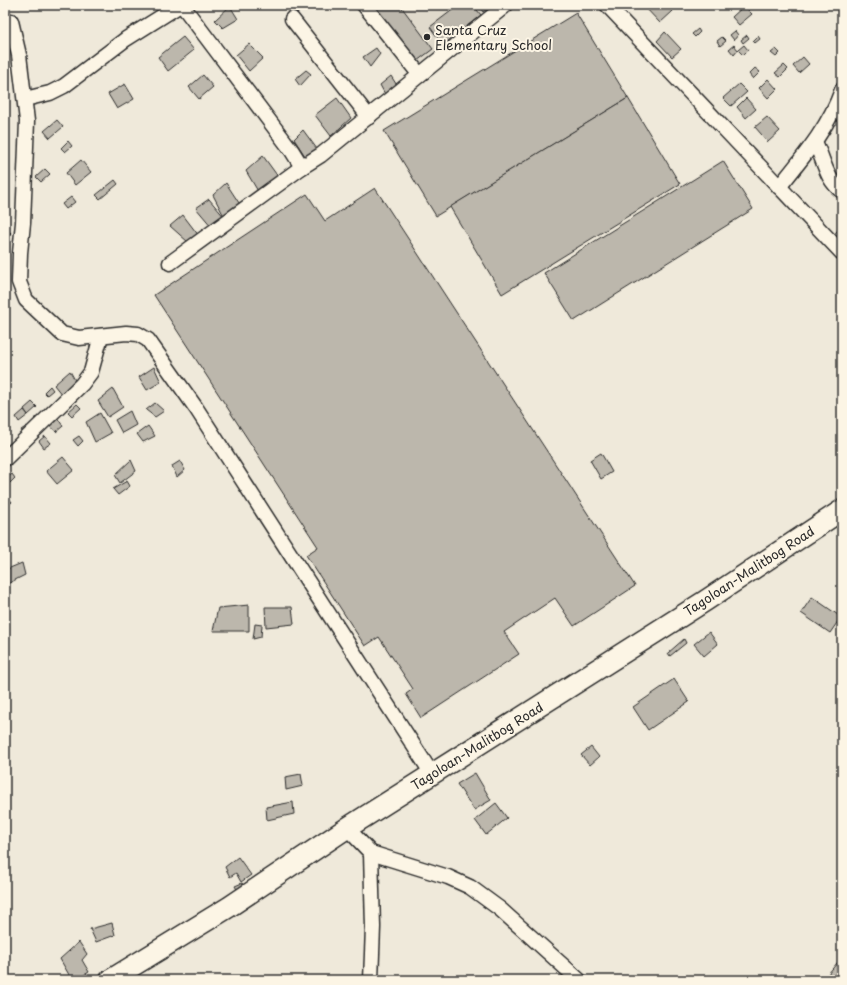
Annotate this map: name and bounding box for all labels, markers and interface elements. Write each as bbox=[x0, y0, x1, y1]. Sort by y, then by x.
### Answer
place label: Santa Cruz Elementary School bbox=[435, 20, 552, 54]
marker: Santa Cruz Elementary School bbox=[422, 32, 432, 42]
street label: Tagoloan-Malitbog Road bbox=[680, 521, 818, 620]
street label: Tagoloan-Malitbog Road bbox=[407, 697, 546, 794]

